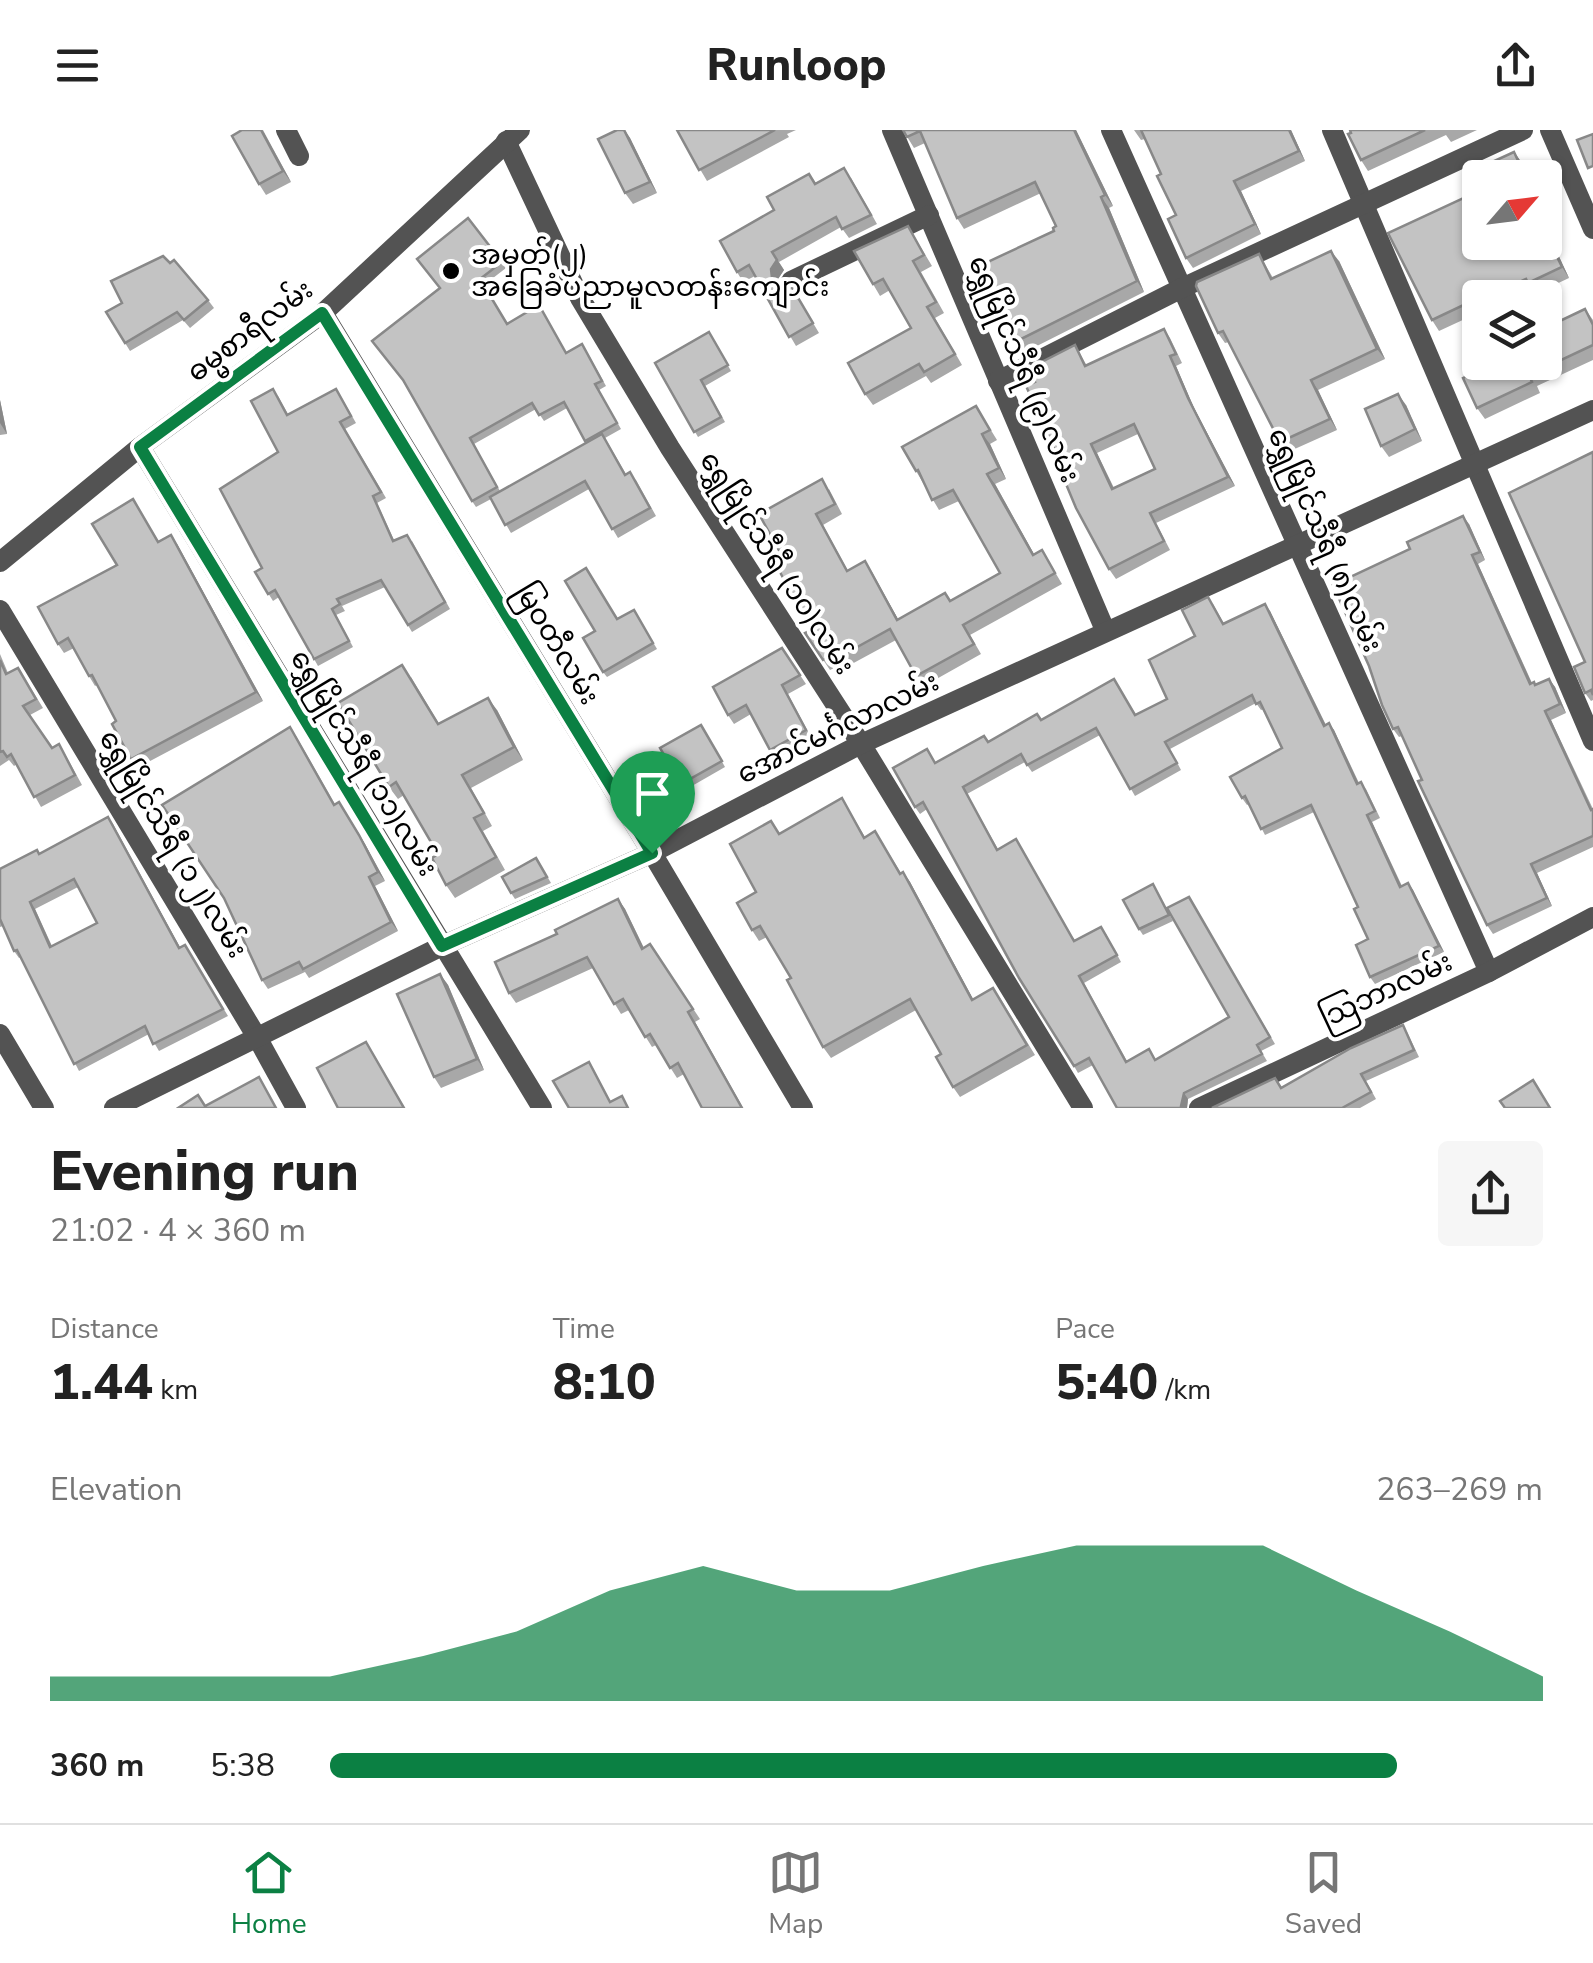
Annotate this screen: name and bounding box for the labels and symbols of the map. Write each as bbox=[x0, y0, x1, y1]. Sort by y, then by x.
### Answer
north arrow bbox=[1462, 160, 1562, 260]
place label: အမှတ်(၂) အခြေခံပညာမူလတန်းကျောင်း bbox=[471, 236, 829, 309]
street label: ရွှေမြိုင်သီရီ (၉)လမ်း bbox=[956, 249, 1089, 490]
marker: အမှတ်(၂) အခြေခံပညာမူလတန်းကျောင်း bbox=[440, 260, 462, 282]
street label: ဓမ္မစာရီလမ်း bbox=[179, 271, 323, 394]
street label: ရွှေမြိုင်သီရီ (၈)လမ်း bbox=[1256, 422, 1392, 659]
street label: ရွှေမြိုင်သီရီ (၁၀)လမ်း bbox=[688, 444, 863, 684]
street label: မြဝတီလမ်း bbox=[503, 576, 608, 714]
street label: ရွှေမြိုင်သီရီ (၁၁)လမ်း bbox=[279, 643, 447, 885]
street label: အောင်မင်္ဂလာလမ်း bbox=[731, 663, 945, 793]
street label: ရွှေမြိုင်သီရီ (၁၂)လမ်း bbox=[87, 723, 256, 967]
pin bbox=[610, 751, 695, 854]
street label: သြဘာလမ်း bbox=[1313, 943, 1460, 1040]

